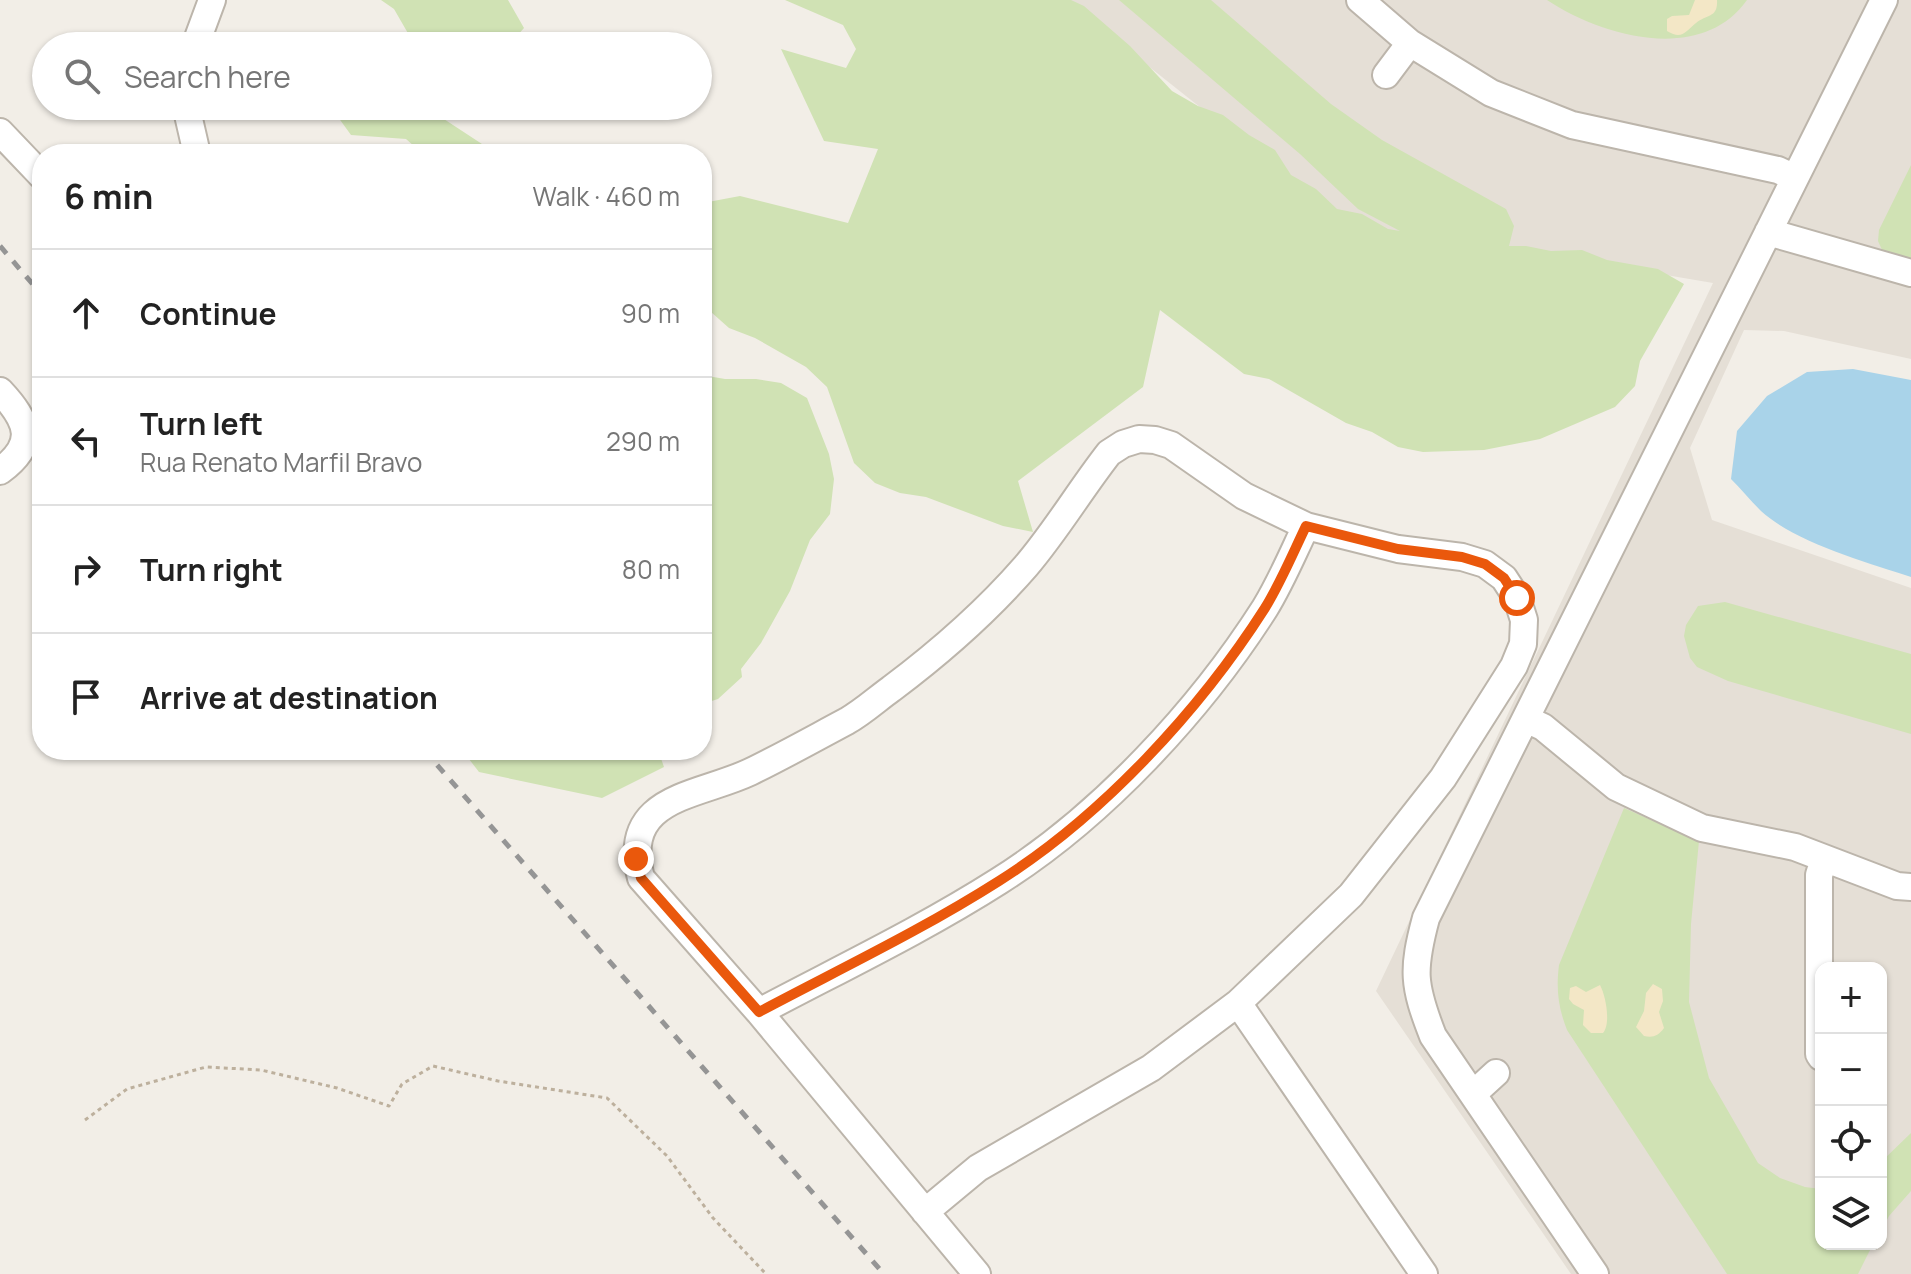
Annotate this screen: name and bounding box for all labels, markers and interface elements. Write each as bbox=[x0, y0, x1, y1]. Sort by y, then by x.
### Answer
search box bbox=[32, 32, 712, 120]
icon: search bbox=[60, 54, 104, 98]
text: Search here bbox=[124, 56, 291, 97]
text: 6 min bbox=[64, 173, 153, 219]
text: Walk · 460 m bbox=[533, 178, 680, 214]
icon: ahead bbox=[64, 291, 108, 335]
text: Continue bbox=[140, 293, 276, 334]
text: 90 m bbox=[621, 295, 680, 331]
text: Turn left bbox=[140, 403, 263, 444]
icon: left bbox=[64, 419, 108, 463]
text: 290 m bbox=[606, 423, 680, 459]
text: Rua Renato Marfil Bravo bbox=[140, 444, 422, 480]
icon: right bbox=[64, 547, 108, 591]
text: Turn right bbox=[140, 549, 283, 590]
text: 80 m bbox=[622, 551, 680, 587]
route start bbox=[1499, 580, 1535, 616]
icon: arrive bbox=[64, 675, 108, 719]
text: Arrive at destination bbox=[140, 677, 438, 718]
route end bbox=[618, 841, 654, 877]
map controls bbox=[1815, 962, 1887, 1250]
button: + bbox=[1815, 962, 1887, 1034]
button: − bbox=[1815, 1034, 1887, 1106]
button: locate bbox=[1815, 1106, 1887, 1178]
button: layers bbox=[1815, 1178, 1887, 1250]

